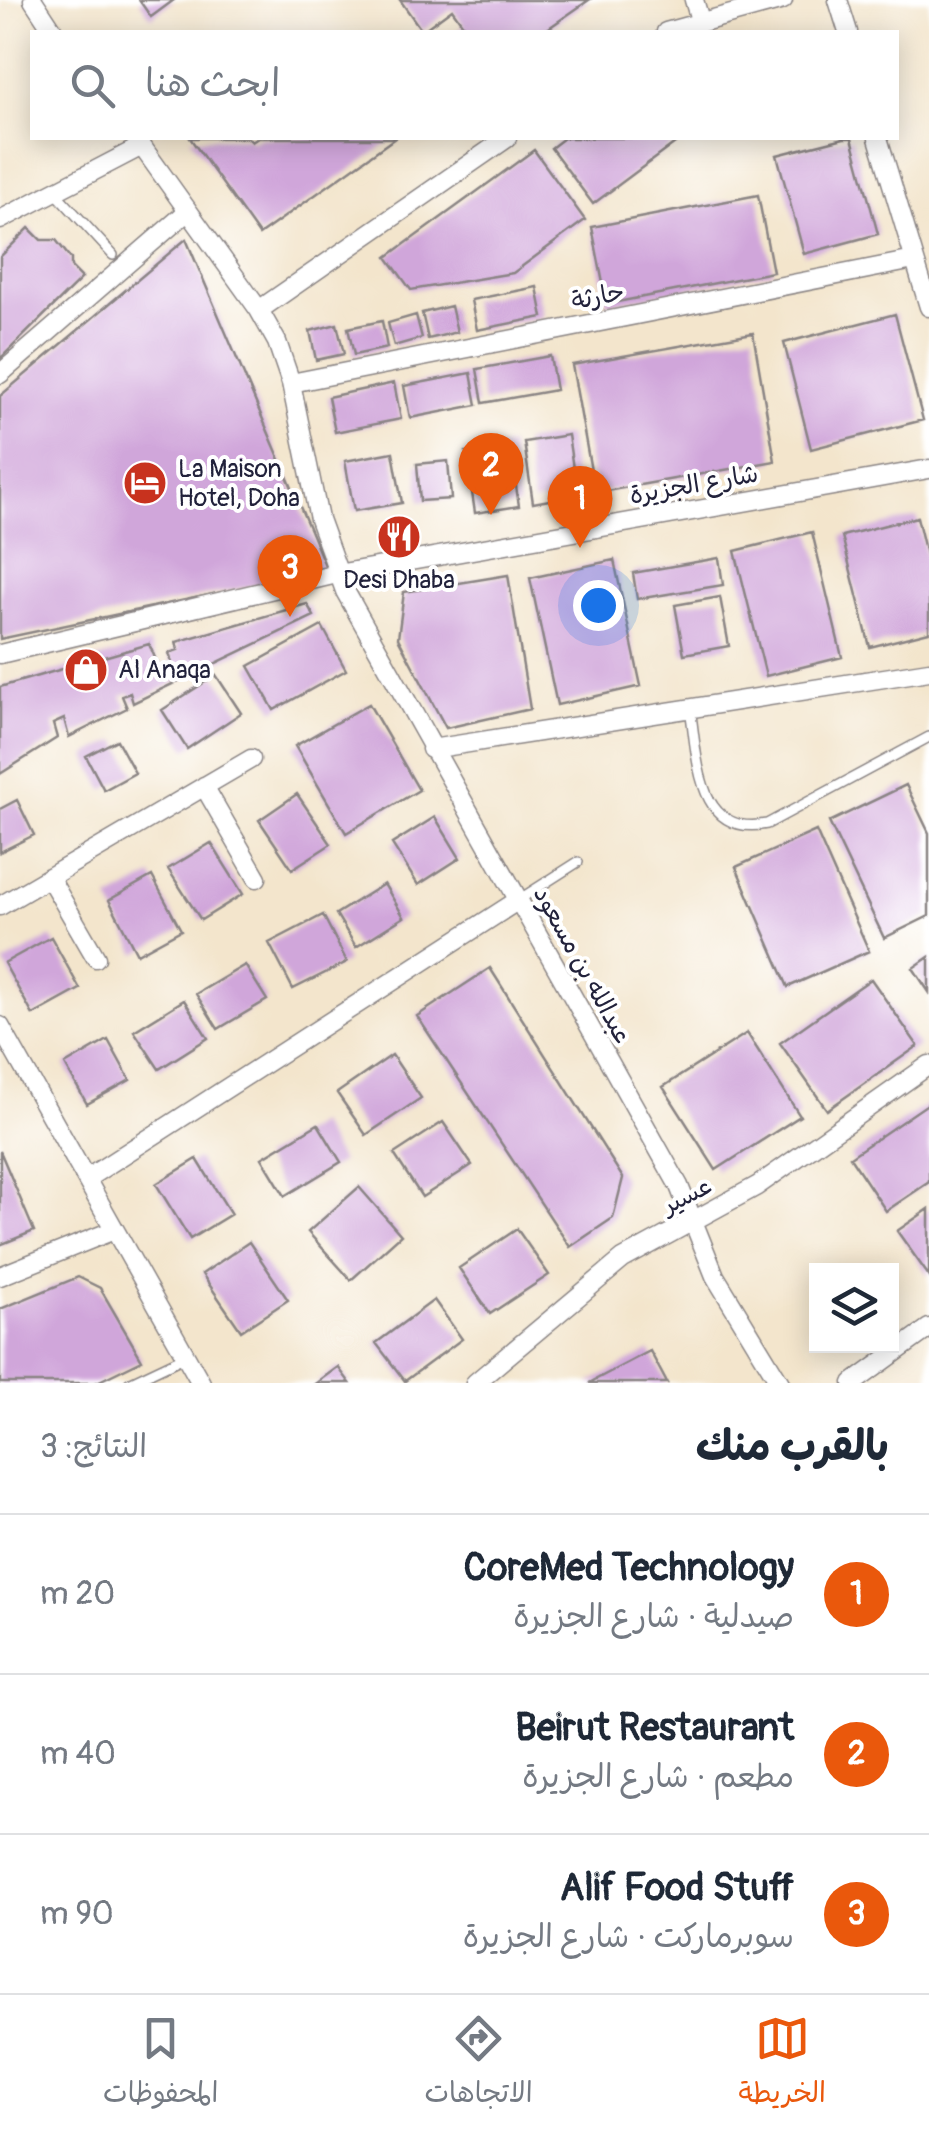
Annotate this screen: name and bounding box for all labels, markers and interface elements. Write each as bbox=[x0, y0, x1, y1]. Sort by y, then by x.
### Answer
search box bbox=[30, 30, 899, 140]
icon: search bbox=[65, 58, 120, 113]
text: ابحث هنا bbox=[145, 60, 280, 108]
street label: حارثة bbox=[569, 277, 627, 317]
pin: 2 bbox=[458, 432, 524, 515]
place label: La Maison Hotel, Doha bbox=[178, 454, 300, 514]
street label: شارع الجزيرة bbox=[627, 458, 761, 513]
hotel icon: La Maison Hotel, Doha bbox=[122, 460, 168, 506]
pin: 1 bbox=[548, 466, 612, 548]
restaurant icon: Desi Dhaba bbox=[376, 514, 422, 560]
pin: 3 bbox=[258, 534, 322, 617]
place label: Desi Dhaba bbox=[343, 565, 455, 596]
your location bbox=[573, 580, 624, 631]
shop icon: Al Anaqa bbox=[63, 647, 109, 693]
place label: Al Anaqa bbox=[118, 655, 211, 686]
street label: عبدالله بن مسعود bbox=[526, 881, 638, 1049]
street label: عسير bbox=[655, 1170, 717, 1223]
map controls bbox=[809, 1263, 899, 1353]
button: layers bbox=[809, 1263, 899, 1353]
text: بالقرب منك bbox=[696, 1421, 889, 1473]
text: النتائج: 3 bbox=[40, 1427, 147, 1467]
text: CoreMed Technology bbox=[464, 1544, 794, 1592]
text: 20 m bbox=[40, 1574, 115, 1614]
text: 1 bbox=[850, 1574, 863, 1614]
text: صيدلية · شارع الجزيرة bbox=[513, 1597, 794, 1637]
text: Beirut Restaurant bbox=[515, 1704, 794, 1752]
text: 40 m bbox=[40, 1734, 116, 1774]
text: 2 bbox=[848, 1734, 865, 1774]
text: مطعم · شارع الجزيرة bbox=[522, 1757, 794, 1797]
text: Alif Food Stuff bbox=[560, 1864, 794, 1912]
text: 90 m bbox=[40, 1894, 114, 1934]
text: 3 bbox=[848, 1894, 865, 1934]
text: سوبرماركت · شارع الجزيرة bbox=[463, 1917, 794, 1957]
tab: المحفوظات bbox=[103, 2011, 218, 2117]
tab: الاتجاهات bbox=[424, 2011, 533, 2117]
tab: الخريطة bbox=[739, 2011, 826, 2117]

